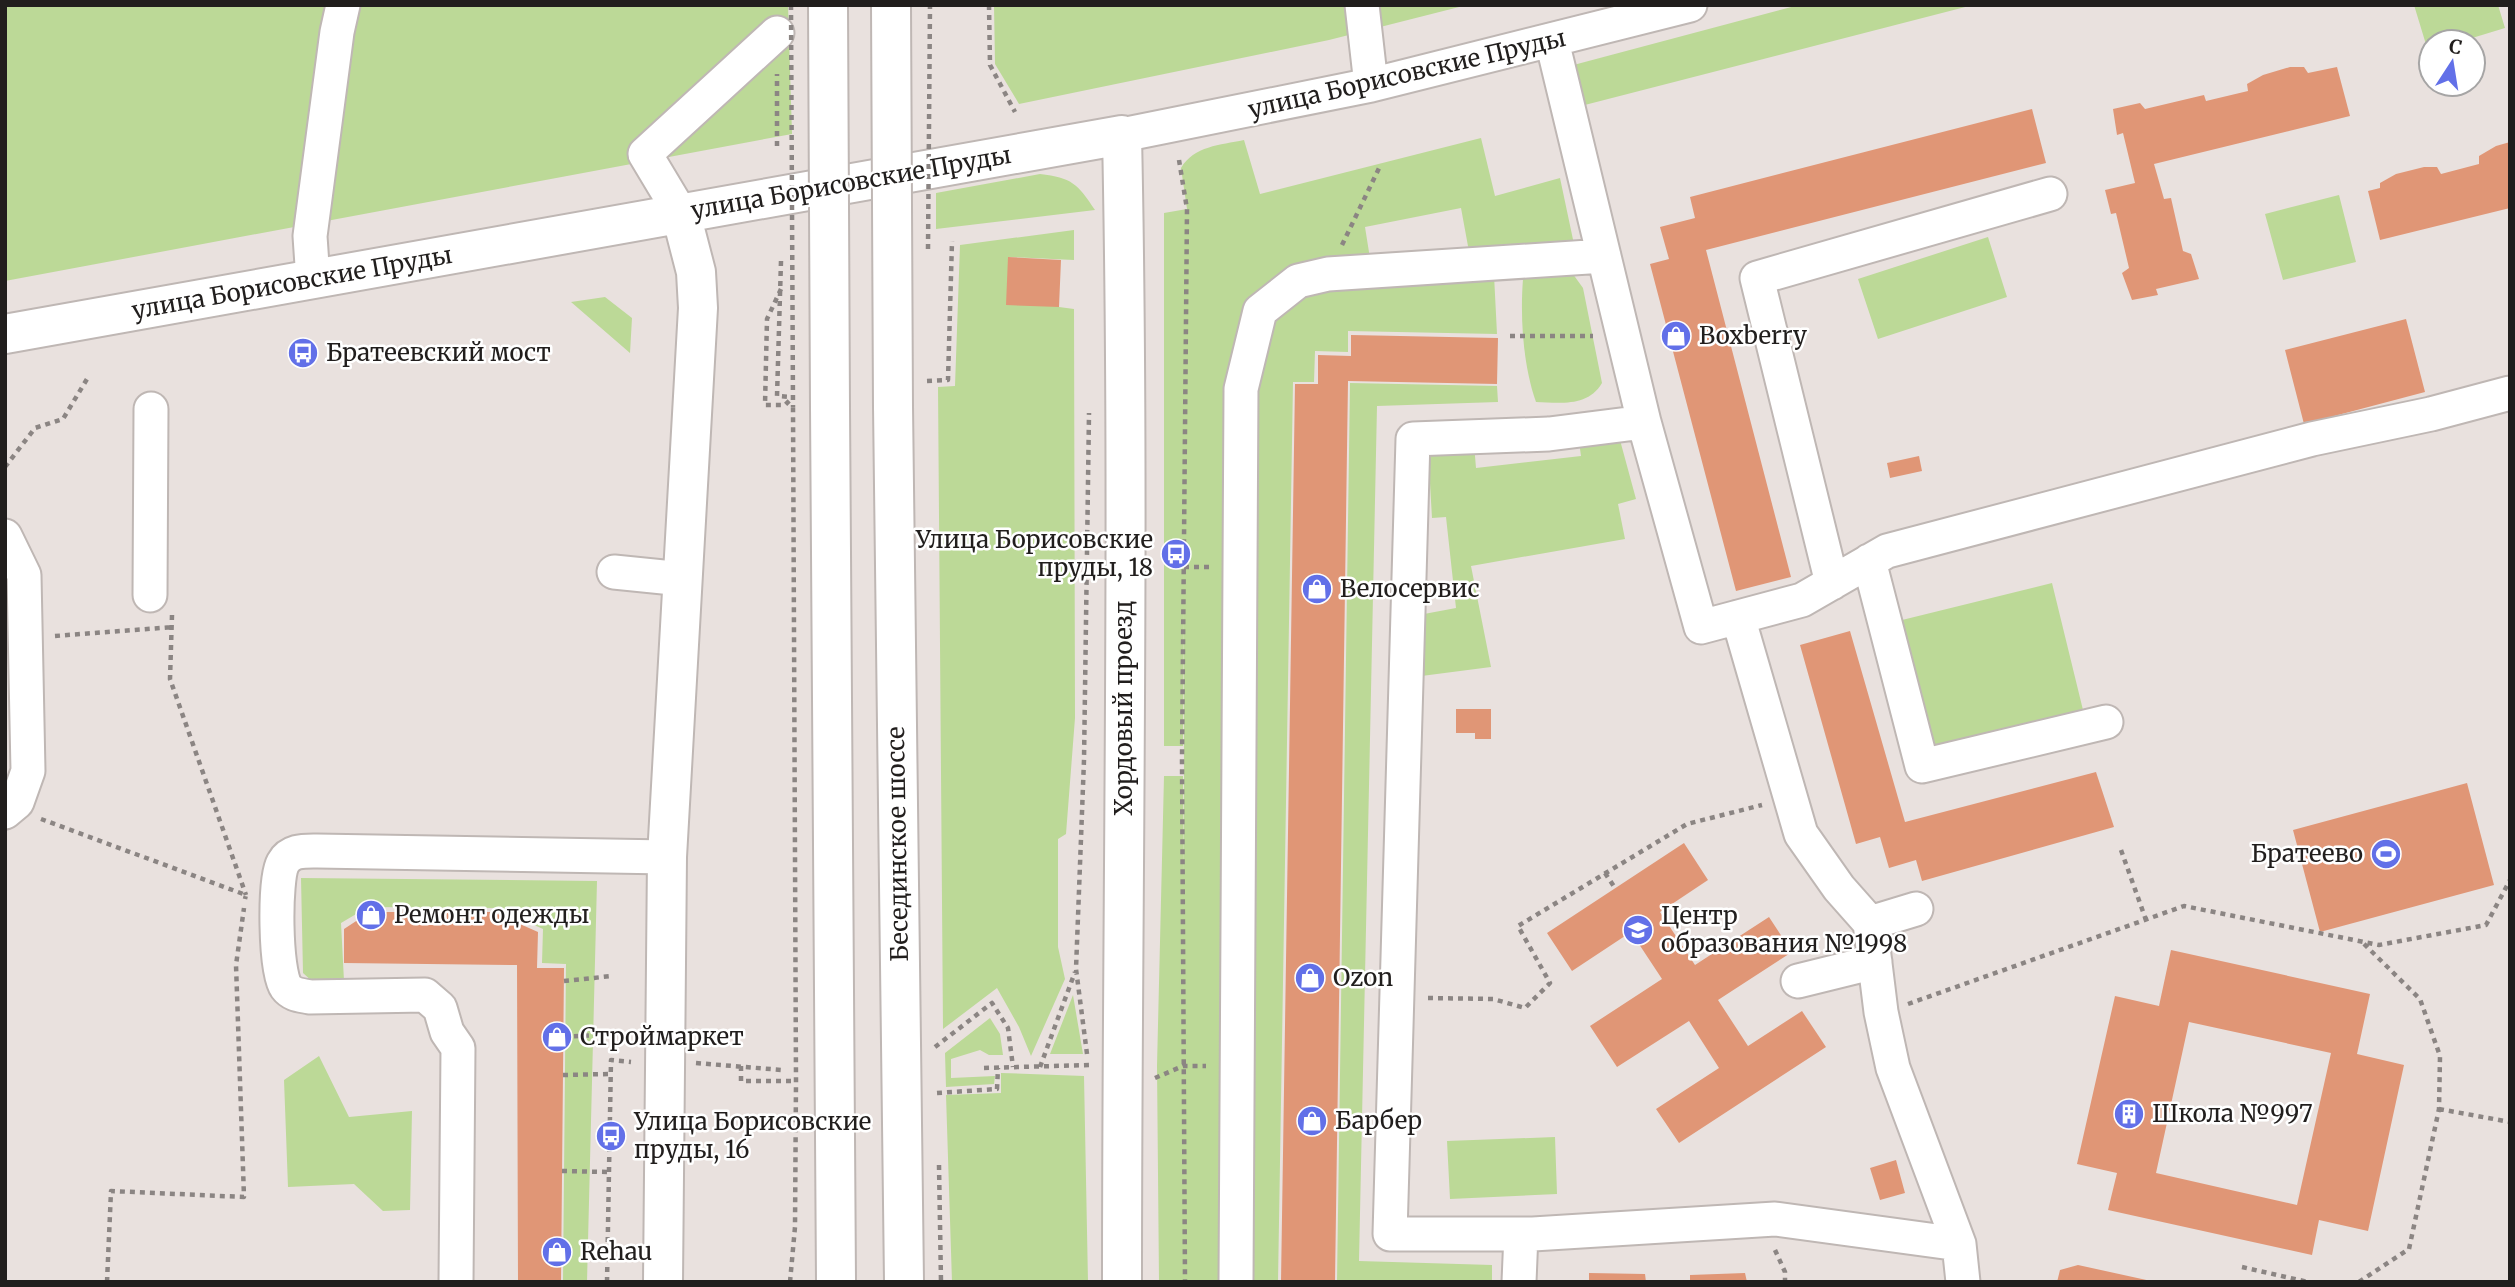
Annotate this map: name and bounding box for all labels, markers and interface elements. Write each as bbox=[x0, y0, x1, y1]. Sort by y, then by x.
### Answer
street label: улица Борисовские Пруды bbox=[1245, 22, 1569, 125]
north arrow bbox=[2417, 28, 2487, 98]
text: С bbox=[2447, 33, 2464, 59]
street label: улица Борисовские Пруды bbox=[688, 139, 1014, 226]
street label: улица Борисовские Пруды bbox=[129, 239, 455, 326]
shop icon: Boxberry bbox=[1659, 319, 1693, 353]
place label: Boxberry bbox=[1699, 320, 1807, 351]
bus stop icon: Братеевский мост bbox=[286, 336, 320, 370]
place label: Братеевский мост bbox=[326, 337, 551, 368]
place label: Улица Борисовские пруды, 18 bbox=[915, 524, 1153, 583]
bus stop icon: Улица Борисовские пруды, 18 bbox=[1159, 537, 1193, 571]
shop icon: Велосервис bbox=[1300, 572, 1334, 606]
place label: Велосервис bbox=[1340, 573, 1480, 604]
street label: Хордовый проезд bbox=[1108, 600, 1139, 816]
street label: Бесединское шоссе bbox=[880, 726, 915, 962]
sports icon: Братеево bbox=[2369, 837, 2403, 871]
place label: Братеево bbox=[2251, 838, 2363, 869]
shop icon: Ремонт одежды bbox=[354, 898, 388, 932]
place label: Ремонт одежды bbox=[394, 899, 589, 930]
place label: Центр образования №1998 bbox=[1661, 900, 1907, 959]
school or university icon: Центр образования №1998 bbox=[1621, 913, 1655, 947]
shop icon: Ozon bbox=[1293, 961, 1327, 995]
place label: Ozon bbox=[1333, 962, 1393, 993]
shop icon: Строймаркет bbox=[540, 1020, 574, 1054]
place label: Строймаркет bbox=[580, 1021, 744, 1052]
building icon: Школа №997 bbox=[2112, 1097, 2146, 1131]
place label: Школа №997 bbox=[2152, 1098, 2313, 1129]
shop icon: Барбер bbox=[1295, 1104, 1329, 1138]
place label: Барбер bbox=[1335, 1105, 1422, 1136]
place label: Улица Борисовские пруды, 16 bbox=[633, 1106, 871, 1165]
bus stop icon: Улица Борисовские пруды, 16 bbox=[594, 1119, 628, 1153]
shop icon: Rehau bbox=[540, 1235, 574, 1269]
place label: Rehau bbox=[580, 1236, 652, 1267]

